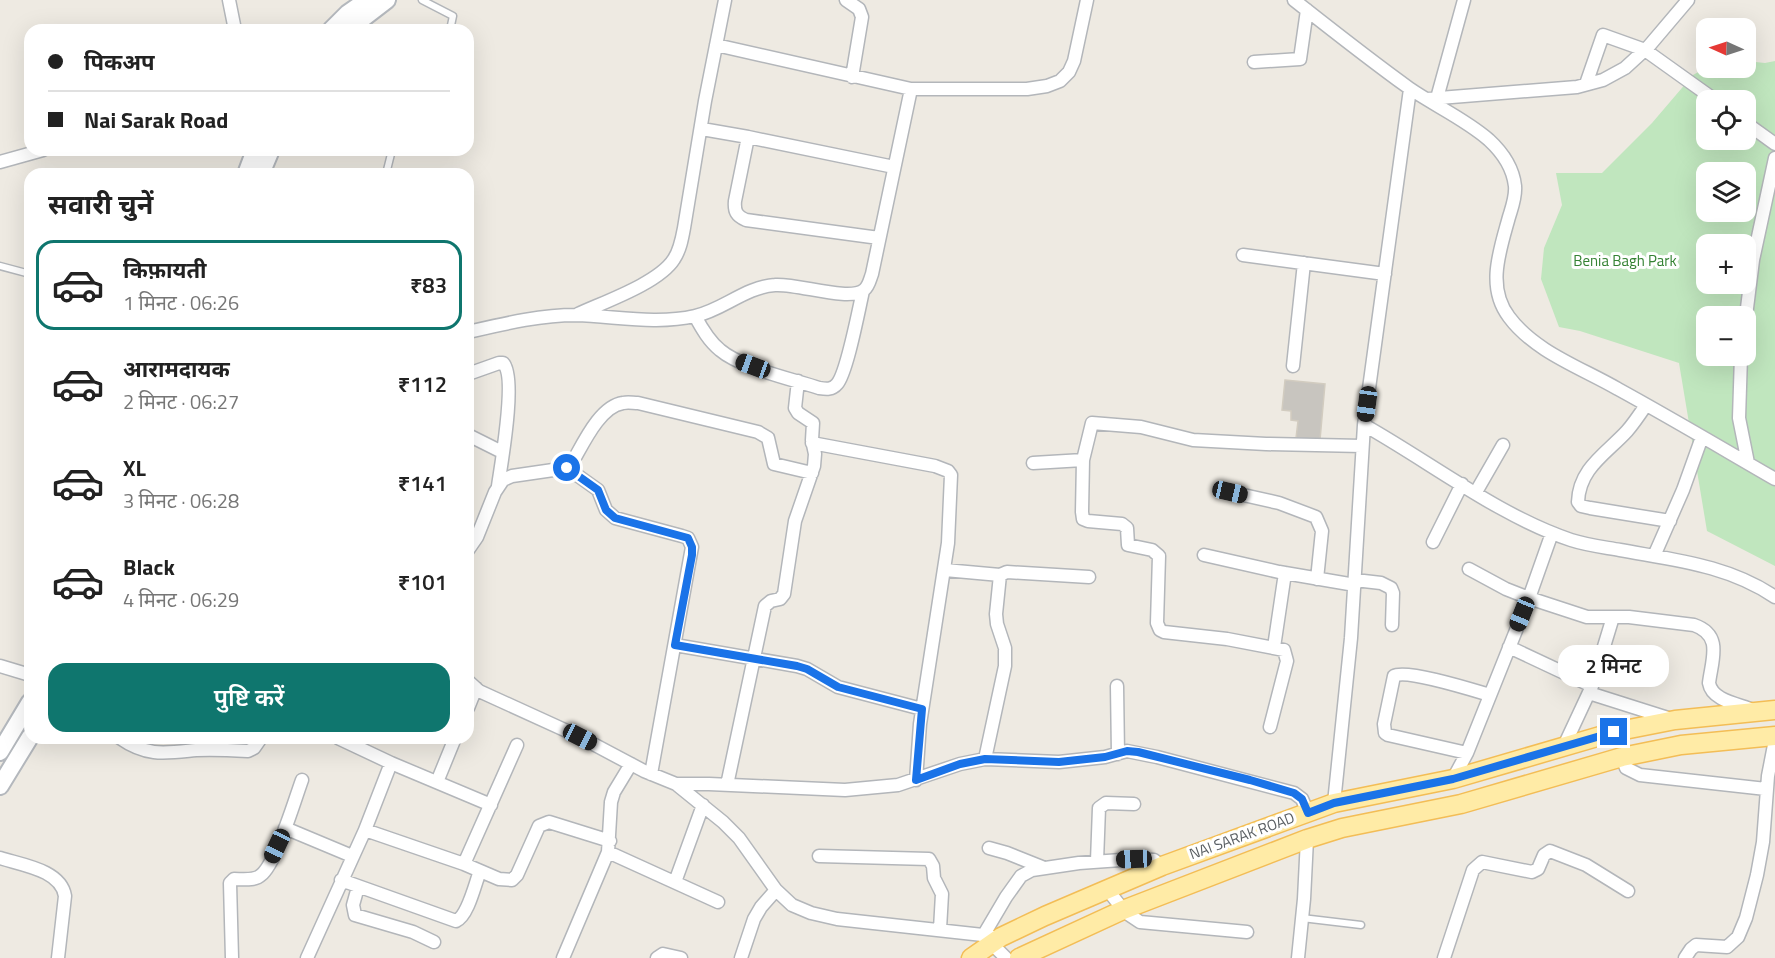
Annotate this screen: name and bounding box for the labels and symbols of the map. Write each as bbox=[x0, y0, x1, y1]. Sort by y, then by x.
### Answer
north arrow bbox=[1696, 18, 1756, 78]
park label: Benia Bagh Park bbox=[1573, 249, 1677, 272]
car bbox=[733, 351, 773, 381]
car bbox=[1356, 385, 1378, 423]
route start bbox=[553, 454, 580, 481]
car bbox=[1210, 479, 1250, 505]
car bbox=[1507, 594, 1537, 634]
callout: 2 मिनट bbox=[1558, 645, 1670, 687]
route end bbox=[1600, 718, 1627, 745]
car bbox=[560, 721, 600, 753]
street label: NAI SARAK ROAD bbox=[1186, 806, 1298, 865]
car bbox=[261, 826, 293, 866]
car bbox=[1116, 849, 1152, 869]

